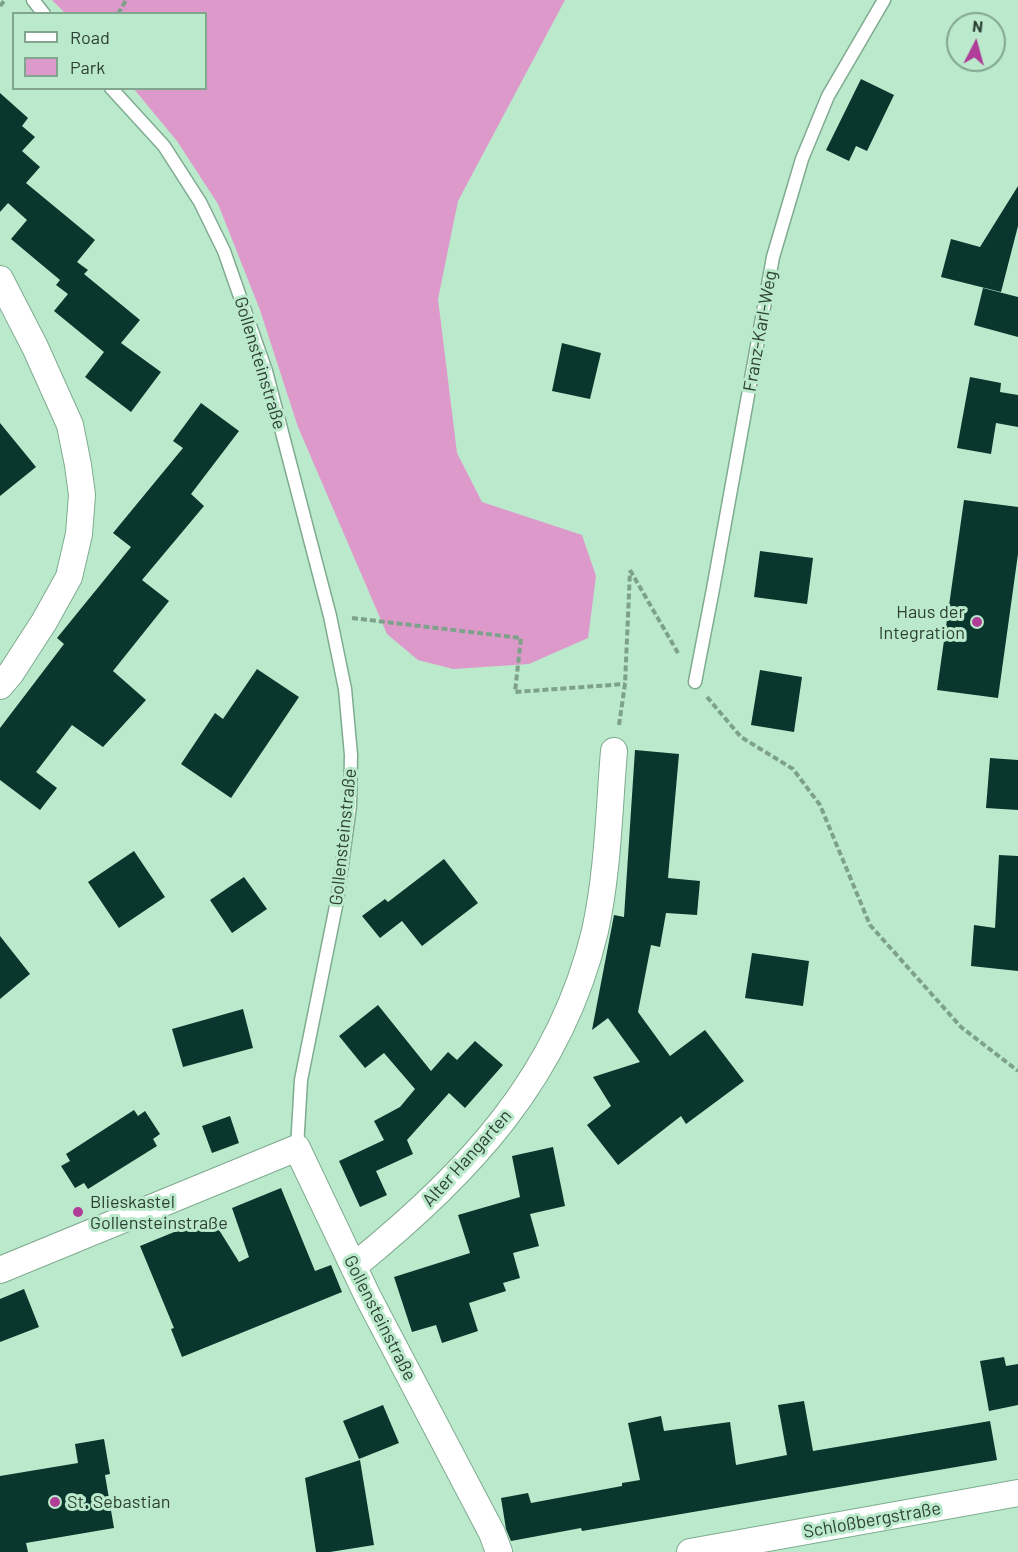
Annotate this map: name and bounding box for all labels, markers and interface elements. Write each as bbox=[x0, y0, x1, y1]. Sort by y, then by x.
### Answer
legend bbox=[12, 12, 207, 90]
north arrow bbox=[946, 12, 1006, 72]
text: N bbox=[971, 16, 984, 36]
text: Road bbox=[70, 26, 110, 48]
text: Park bbox=[70, 56, 105, 78]
street label: Franz-Karl-Weg bbox=[739, 269, 781, 393]
street label: Gollensteinstraße bbox=[230, 294, 290, 432]
place label: Haus der Integration bbox=[879, 601, 965, 644]
marker: Haus der Integration bbox=[970, 615, 984, 629]
street label: Gollensteinstraße bbox=[325, 767, 361, 907]
street label: Alter Hangarten bbox=[418, 1105, 516, 1211]
place label: Blieskastel Gollensteinstraße bbox=[90, 1191, 228, 1234]
marker: Blieskastel Gollensteinstraße bbox=[71, 1205, 85, 1219]
street label: Gollensteinstraße bbox=[339, 1252, 421, 1384]
place label: St. Sebastian bbox=[67, 1491, 170, 1513]
marker: St. Sebastian bbox=[48, 1495, 62, 1509]
street label: Schloßbergstraße bbox=[802, 1497, 942, 1543]

